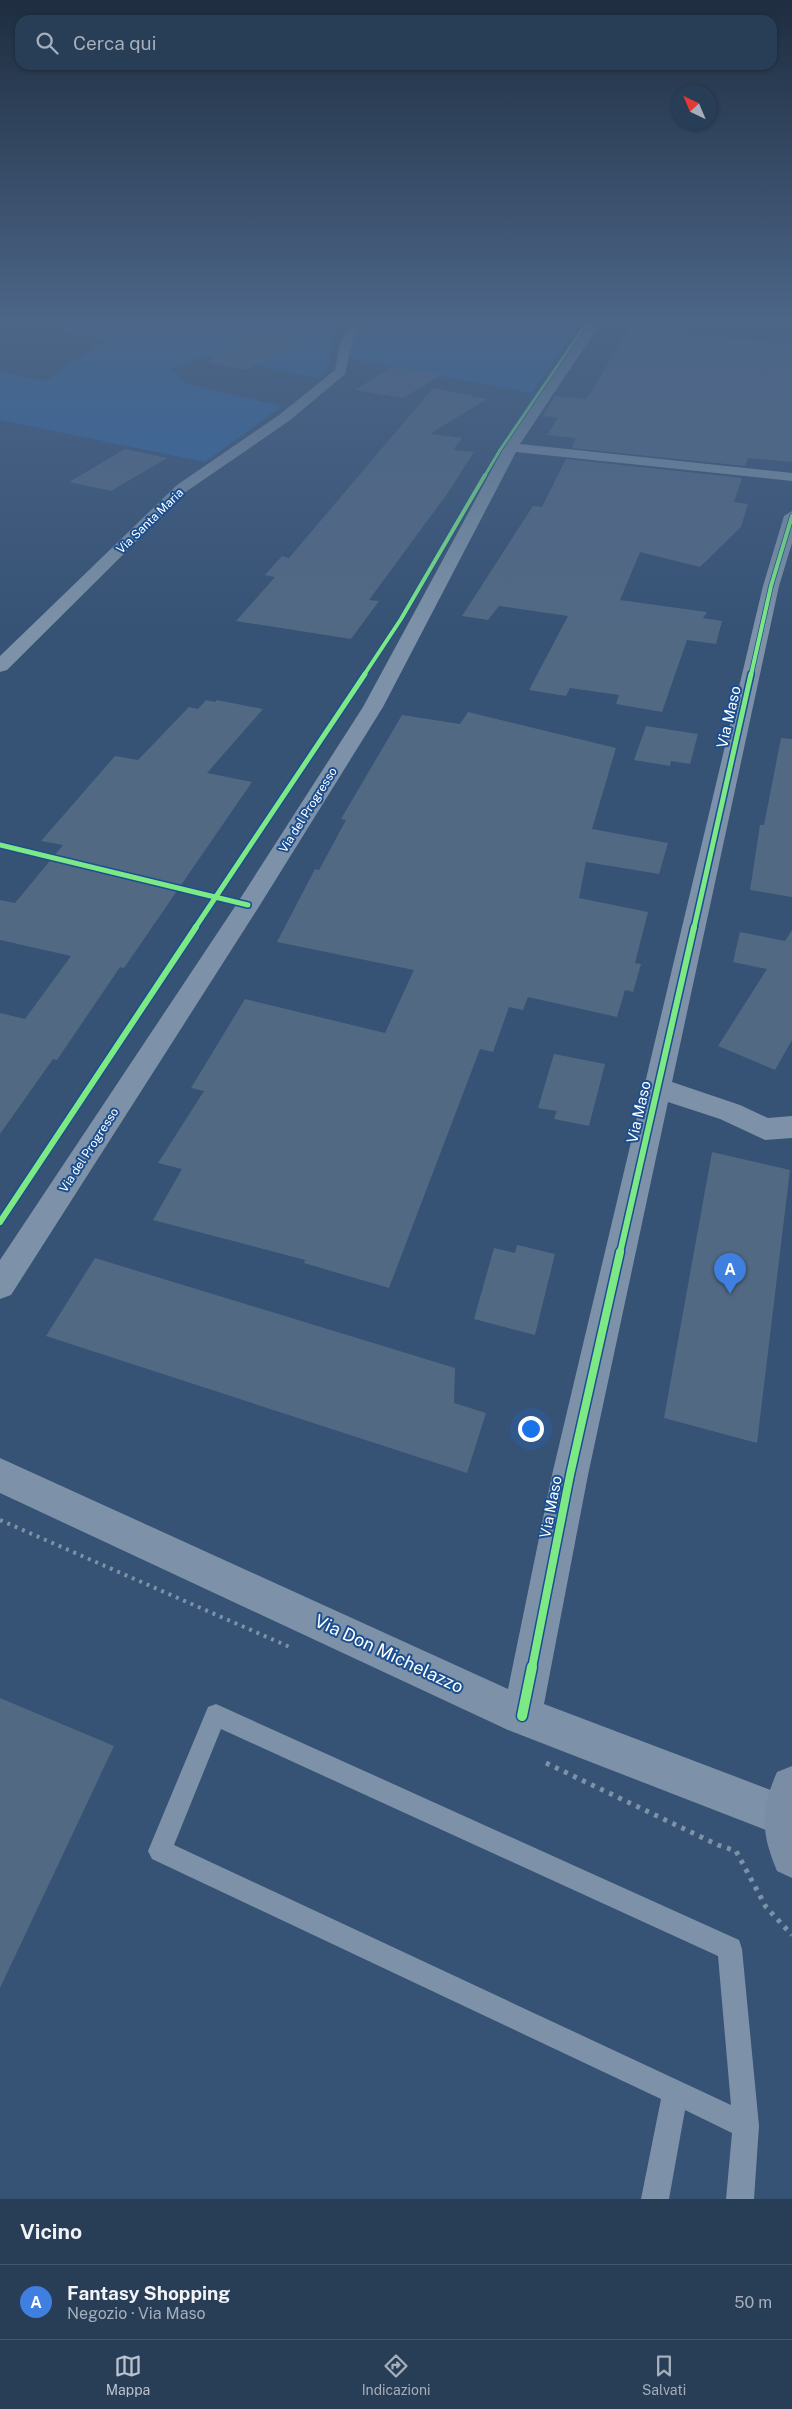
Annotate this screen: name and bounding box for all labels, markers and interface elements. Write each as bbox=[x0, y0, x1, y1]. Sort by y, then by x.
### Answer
search box bbox=[15, 15, 777, 70]
icon: search bbox=[33, 29, 61, 57]
text: Cerca qui bbox=[73, 32, 156, 54]
north arrow bbox=[672, 85, 717, 130]
street label: Via Santa Maria bbox=[114, 486, 186, 556]
street label: Via Maso bbox=[713, 684, 744, 750]
street label: Via del Progresso bbox=[276, 765, 340, 855]
street label: Via Maso bbox=[623, 1079, 654, 1145]
street label: Via del Progresso bbox=[57, 1105, 122, 1195]
pin: A bbox=[714, 1253, 746, 1294]
your location bbox=[518, 1416, 544, 1442]
street label: Via Maso bbox=[536, 1474, 565, 1540]
street label: Via Don Michelazzo bbox=[311, 1610, 467, 1697]
text: Vicino bbox=[20, 2219, 82, 2244]
text: Fantasy Shopping bbox=[67, 2282, 230, 2304]
text: A bbox=[30, 2293, 42, 2312]
text: 50 m bbox=[734, 2293, 772, 2312]
text: Negozio · Via Maso bbox=[67, 2304, 206, 2323]
tab: Mappa bbox=[106, 2352, 150, 2398]
tab: Indicazioni bbox=[362, 2352, 430, 2398]
tab: Salvati bbox=[642, 2352, 686, 2398]

